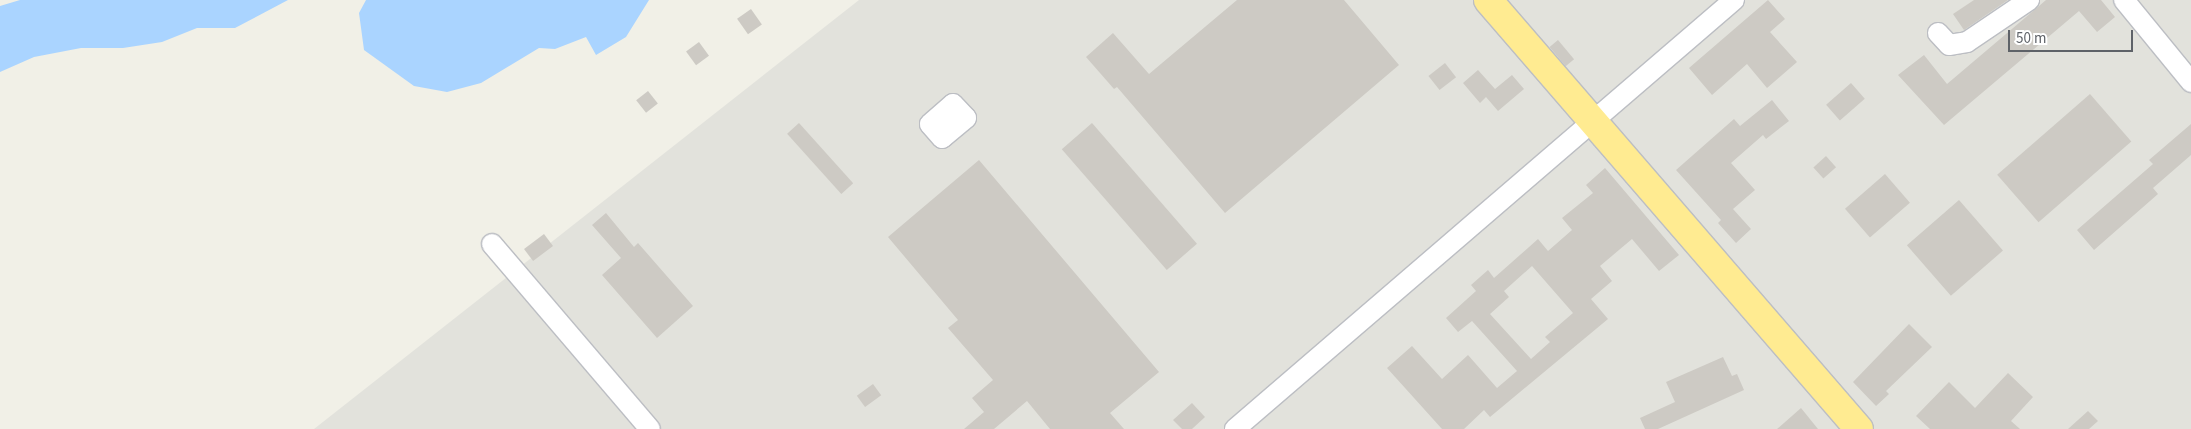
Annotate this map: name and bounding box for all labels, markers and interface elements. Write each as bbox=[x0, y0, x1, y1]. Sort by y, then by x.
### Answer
scale bar bbox=[2011, 20, 2136, 52]
text: 50 m bbox=[2016, 28, 2046, 49]

